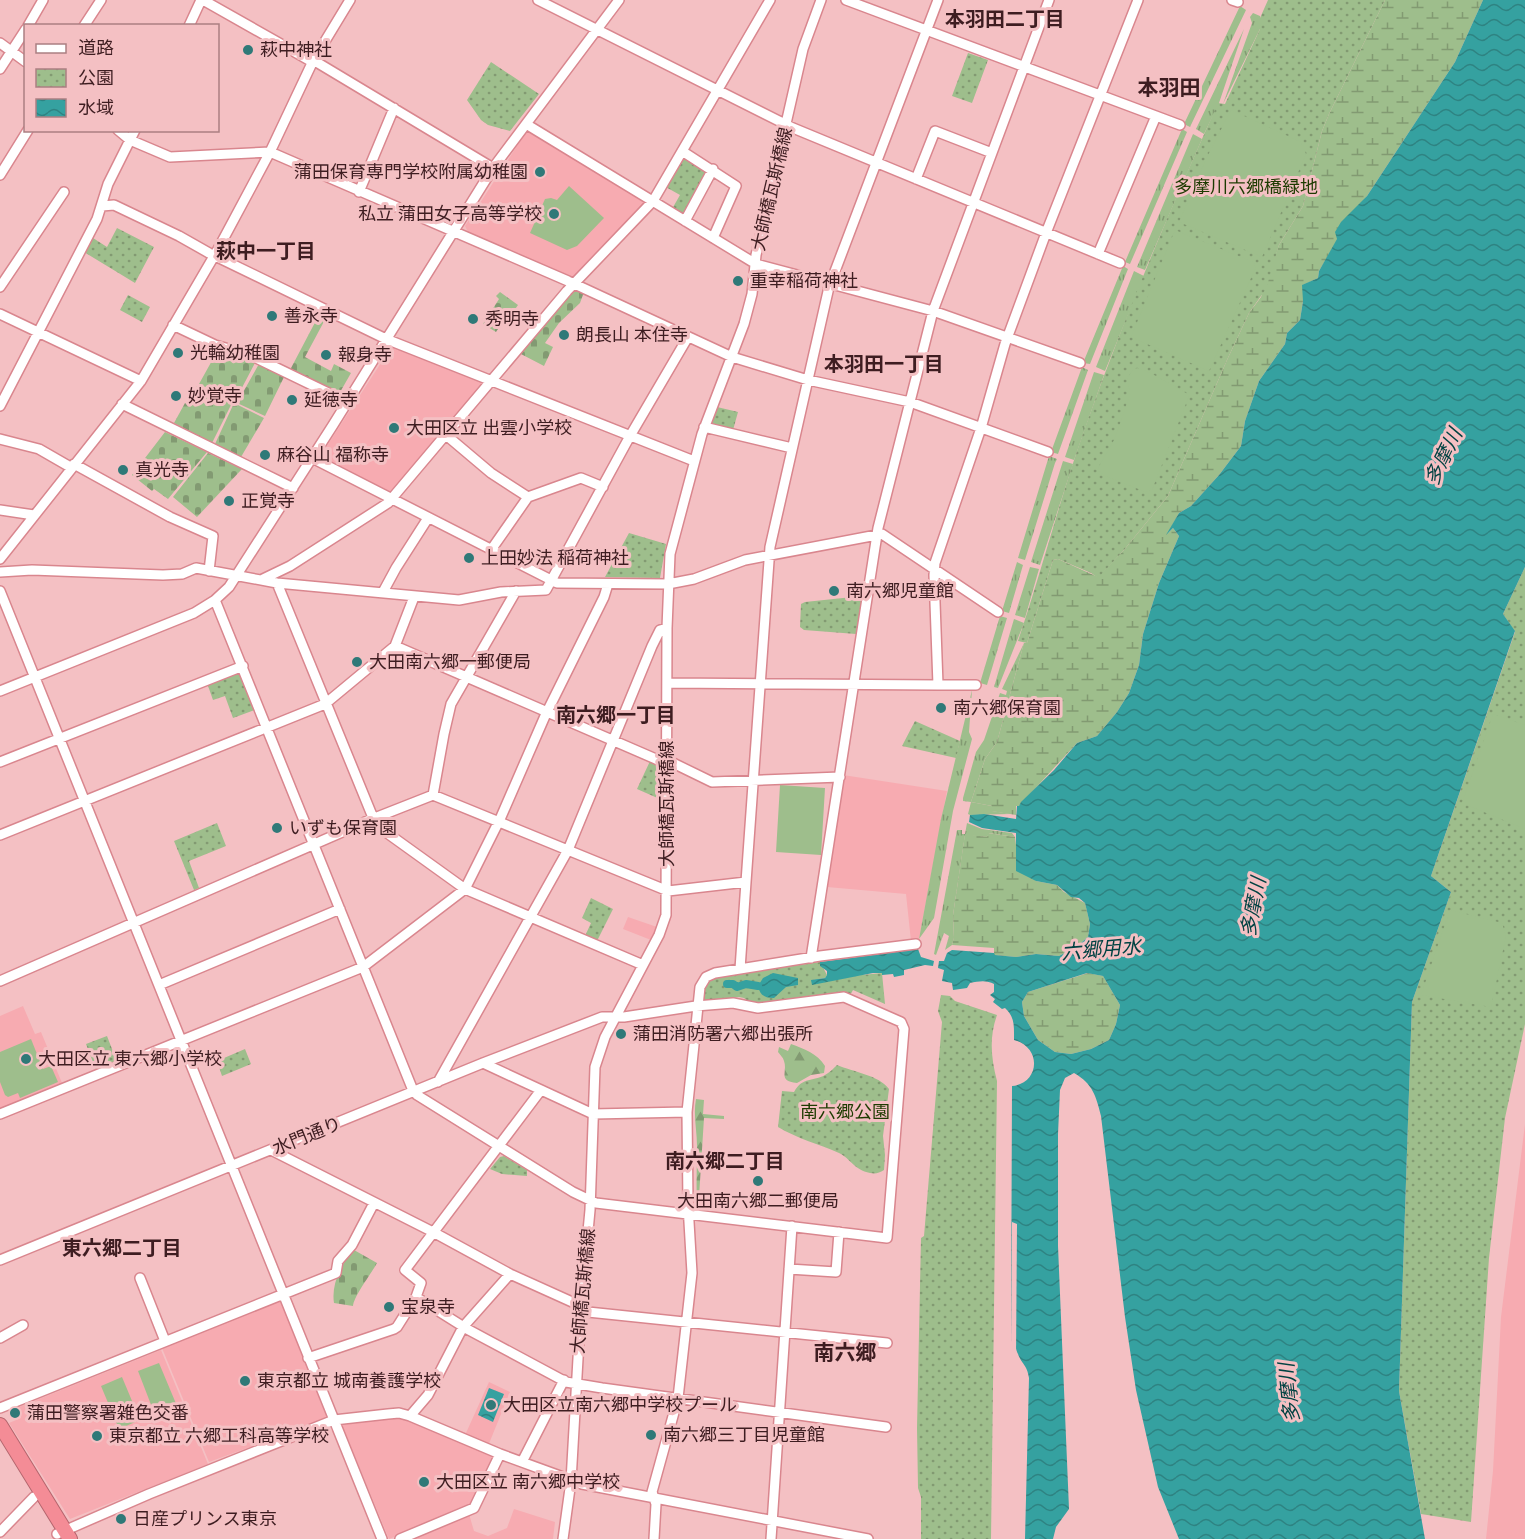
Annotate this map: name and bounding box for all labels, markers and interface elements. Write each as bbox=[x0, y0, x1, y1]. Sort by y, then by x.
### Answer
district label: 本羽田二丁目 bbox=[945, 3, 1065, 34]
legend bbox=[24, 24, 219, 132]
text: 道路 bbox=[78, 34, 114, 61]
place label: 萩中神社 bbox=[260, 36, 332, 63]
marker: 萩中神社 bbox=[241, 43, 255, 57]
text: 公園 bbox=[78, 64, 114, 91]
district label: 本羽田 bbox=[1138, 71, 1201, 103]
text: 水域 bbox=[78, 94, 114, 121]
street label: 大師橋瓦斯橋線 bbox=[744, 124, 799, 253]
place label: 蒲田保育専門学校附属幼稚園 bbox=[294, 158, 528, 185]
marker: 蒲田保育専門学校附属幼稚園 bbox=[533, 165, 547, 179]
park label: 多摩川六郷橋緑地 bbox=[1174, 173, 1318, 200]
place label: 私立 蒲田女子高等学校 bbox=[358, 200, 542, 227]
marker: 私立 蒲田女子高等学校 bbox=[547, 207, 561, 221]
district label: 萩中一丁目 bbox=[216, 235, 316, 266]
place label: 重幸稲荷神社 bbox=[750, 267, 858, 294]
marker: 重幸稲荷神社 bbox=[731, 274, 745, 288]
place label: 善永寺 bbox=[284, 302, 338, 329]
place label: 秀明寺 bbox=[485, 305, 539, 332]
marker: 善永寺 bbox=[265, 309, 279, 323]
marker: 秀明寺 bbox=[466, 312, 480, 326]
place label: 朗長山 本住寺 bbox=[576, 321, 688, 348]
marker: 朗長山 本住寺 bbox=[557, 328, 571, 342]
place label: 光輪幼稚園 bbox=[190, 339, 280, 366]
place label: 報身寺 bbox=[338, 341, 392, 368]
marker: 光輪幼稚園 bbox=[171, 346, 185, 360]
marker: 報身寺 bbox=[319, 348, 333, 362]
district label: 本羽田一丁目 bbox=[824, 348, 944, 379]
place label: 妙覚寺 bbox=[188, 382, 242, 409]
place label: 延徳寺 bbox=[304, 386, 358, 413]
marker: 妙覚寺 bbox=[169, 389, 183, 403]
marker: 延徳寺 bbox=[285, 393, 299, 407]
place label: 大田区立 出雲小学校 bbox=[406, 414, 572, 441]
marker: 大田区立 出雲小学校 bbox=[387, 421, 401, 435]
water label: 多摩川 bbox=[1415, 421, 1471, 491]
place label: 麻谷山 福称寺 bbox=[277, 441, 389, 468]
marker: 麻谷山 福称寺 bbox=[258, 448, 272, 462]
place label: 真光寺 bbox=[135, 456, 189, 483]
marker: 真光寺 bbox=[116, 463, 130, 477]
place label: 正覚寺 bbox=[241, 487, 295, 514]
marker: 正覚寺 bbox=[222, 494, 236, 508]
place label: 上田妙法 稲荷神社 bbox=[481, 544, 629, 571]
marker: 上田妙法 稲荷神社 bbox=[462, 551, 476, 565]
place label: 南六郷児童館 bbox=[846, 577, 954, 604]
marker: 南六郷児童館 bbox=[827, 584, 841, 598]
place label: 大田南六郷一郵便局 bbox=[369, 648, 531, 675]
marker: 大田南六郷一郵便局 bbox=[350, 655, 364, 669]
place label: 南六郷保育園 bbox=[953, 694, 1061, 721]
district label: 南六郷一丁目 bbox=[556, 699, 676, 730]
marker: 南六郷保育園 bbox=[934, 701, 948, 715]
street label: 大師橋瓦斯橋線 bbox=[653, 741, 680, 867]
place label: いずも保育園 bbox=[289, 814, 397, 841]
marker: いずも保育園 bbox=[270, 821, 284, 835]
water label: 多摩川 bbox=[1232, 873, 1274, 939]
water label: 六郷用水 bbox=[1060, 929, 1144, 967]
place label: 蒲田消防署六郷出張所 bbox=[633, 1020, 813, 1047]
marker: 蒲田消防署六郷出張所 bbox=[614, 1027, 628, 1041]
place label: 大田区立 東六郷小学校 bbox=[38, 1045, 222, 1072]
marker: 大田区立 東六郷小学校 bbox=[19, 1052, 33, 1066]
park label: 南六郷公園 bbox=[800, 1098, 890, 1125]
street label: 水門通り bbox=[268, 1110, 345, 1162]
district label: 南六郷二丁目 bbox=[665, 1145, 785, 1176]
marker: 大田南六郷二郵便局 bbox=[751, 1174, 765, 1188]
place label: 大田南六郷二郵便局 bbox=[677, 1187, 839, 1214]
street label: 大師橋瓦斯橋線 bbox=[564, 1227, 601, 1355]
district label: 東六郷二丁目 bbox=[62, 1232, 182, 1263]
place label: 宝泉寺 bbox=[401, 1293, 455, 1320]
marker: 宝泉寺 bbox=[382, 1300, 396, 1314]
district label: 南六郷 bbox=[814, 1336, 877, 1368]
water label: 多摩川 bbox=[1270, 1360, 1307, 1425]
place label: 東京都立 城南養護学校 bbox=[257, 1367, 441, 1394]
marker: 東京都立 城南養護学校 bbox=[238, 1374, 252, 1388]
place label: 大田区立南六郷中学校プール bbox=[503, 1391, 737, 1418]
marker: 大田区立南六郷中学校プール bbox=[484, 1398, 498, 1412]
place label: 蒲田警察署雑色交番 bbox=[27, 1399, 189, 1426]
marker: 蒲田警察署雑色交番 bbox=[8, 1406, 22, 1420]
place label: 南六郷三丁目児童館 bbox=[663, 1421, 825, 1448]
place label: 東京都立 六郷工科高等学校 bbox=[109, 1422, 329, 1449]
marker: 南六郷三丁目児童館 bbox=[644, 1428, 658, 1442]
marker: 東京都立 六郷工科高等学校 bbox=[90, 1429, 104, 1443]
place label: 大田区立 南六郷中学校 bbox=[436, 1468, 620, 1495]
marker: 大田区立 南六郷中学校 bbox=[417, 1475, 431, 1489]
place label: 日産プリンス東京 bbox=[133, 1505, 277, 1532]
marker: 日産プリンス東京 bbox=[114, 1512, 128, 1526]

